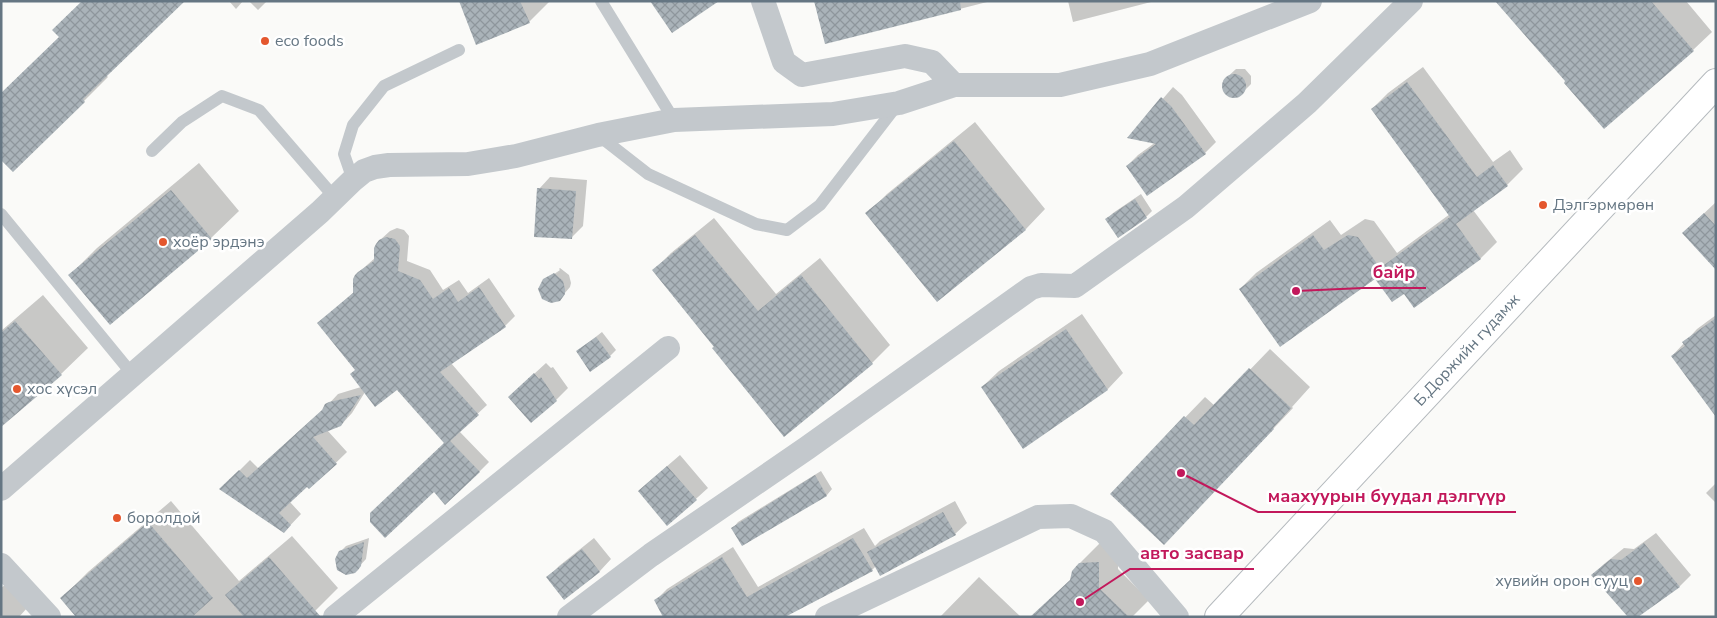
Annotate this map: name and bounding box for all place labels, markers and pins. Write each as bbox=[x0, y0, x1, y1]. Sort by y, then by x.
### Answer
place label: eco foods bbox=[275, 30, 344, 52]
marker: eco foods bbox=[259, 35, 271, 47]
place label: Дэлгэрмөрөн bbox=[1553, 194, 1654, 216]
marker: Дэлгэрмөрөн bbox=[1537, 199, 1549, 211]
place label: хоёр эрдэнэ bbox=[173, 231, 265, 253]
marker: хоёр эрдэнэ bbox=[157, 236, 169, 248]
callout: байр bbox=[1363, 255, 1426, 288]
place label: хос хүсэл bbox=[27, 378, 97, 400]
marker: хос хүсэл bbox=[11, 383, 23, 395]
callout: маахуурын буудал дэлгүүр bbox=[1258, 479, 1516, 512]
place label: боролдой bbox=[127, 507, 201, 529]
marker: боролдой bbox=[111, 512, 123, 524]
callout: авто засвар bbox=[1130, 536, 1254, 569]
place label: хувийн орон сууц bbox=[1495, 570, 1628, 592]
marker: хувийн орон сууц bbox=[1632, 575, 1644, 587]

